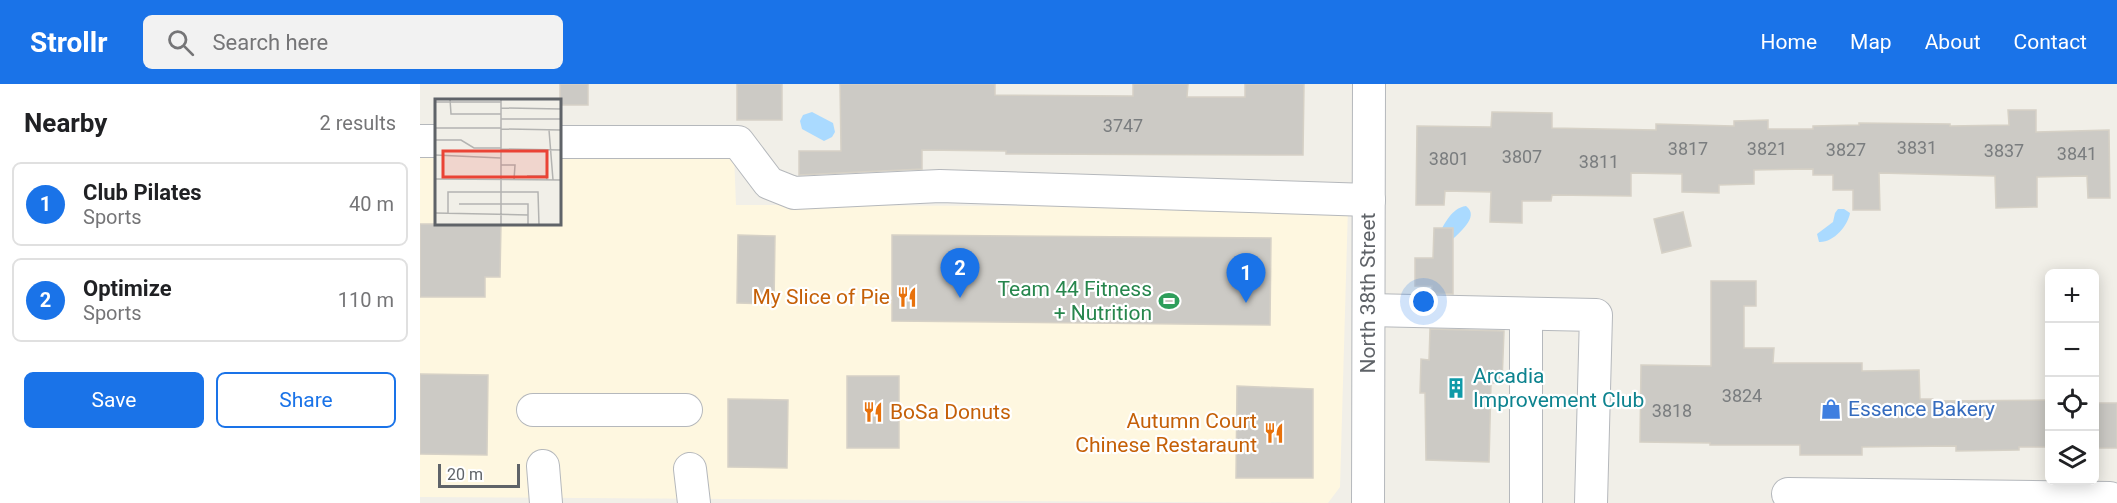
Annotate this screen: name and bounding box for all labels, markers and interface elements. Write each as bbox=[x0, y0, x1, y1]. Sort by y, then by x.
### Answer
search box bbox=[143, 15, 563, 69]
text: Strollr bbox=[30, 26, 107, 59]
icon: search bbox=[164, 26, 197, 59]
text: Search here bbox=[212, 30, 328, 55]
text: Home bbox=[1761, 30, 1817, 54]
text: Map bbox=[1850, 30, 1892, 54]
text: About bbox=[1925, 30, 1981, 54]
text: Contact bbox=[2014, 30, 2087, 54]
inset map bbox=[435, 99, 561, 225]
text: Nearby bbox=[24, 108, 107, 138]
text: 2 results bbox=[320, 111, 396, 135]
house number: 3747 bbox=[1103, 115, 1143, 136]
house number: 3831 bbox=[1897, 137, 1937, 158]
house number: 3817 bbox=[1668, 138, 1708, 159]
house number: 3821 bbox=[1747, 138, 1787, 159]
house number: 3827 bbox=[1826, 139, 1866, 160]
house number: 3837 bbox=[1984, 140, 2024, 161]
house number: 3841 bbox=[2057, 143, 2097, 164]
house number: 3807 bbox=[1502, 146, 1542, 167]
house number: 3801 bbox=[1429, 148, 1469, 169]
house number: 3811 bbox=[1579, 151, 1619, 172]
text: Club Pilates bbox=[83, 180, 202, 205]
text: 1 bbox=[40, 192, 51, 216]
text: 40 m bbox=[349, 192, 394, 216]
text: Sports bbox=[83, 205, 142, 229]
street label: North 38th Street bbox=[1356, 212, 1380, 373]
pin: 2 bbox=[940, 248, 980, 298]
pin: 1 bbox=[1226, 254, 1266, 303]
map controls bbox=[2045, 269, 2099, 485]
button: + bbox=[2045, 269, 2099, 323]
text: Optimize bbox=[83, 276, 172, 301]
place label: Team 44 Fitness + Nutrition bbox=[997, 277, 1152, 325]
place label: My Slice of Pie bbox=[753, 285, 890, 309]
restaurant icon: My Slice of Pie bbox=[895, 285, 919, 309]
your location bbox=[1409, 287, 1438, 316]
text: 2 bbox=[40, 288, 51, 312]
text: 110 m bbox=[338, 288, 394, 312]
sports icon: Team 44 Fitness + Nutrition bbox=[1157, 289, 1181, 313]
text: Sports bbox=[83, 301, 142, 325]
button: − bbox=[2045, 323, 2099, 377]
place label: Arcadia Improvement Club bbox=[1473, 364, 1644, 412]
button: Save bbox=[24, 372, 204, 428]
button: Share bbox=[216, 372, 396, 428]
building icon: Arcadia Improvement Club bbox=[1444, 376, 1468, 400]
button: locate bbox=[2045, 377, 2099, 431]
house number: 3824 bbox=[1722, 385, 1762, 406]
shop icon: Essence Bakery bbox=[1819, 397, 1843, 421]
place label: Essence Bakery bbox=[1848, 397, 1995, 421]
restaurant icon: BoSa Donuts bbox=[861, 400, 885, 424]
place label: BoSa Donuts bbox=[890, 400, 1011, 424]
house number: 3818 bbox=[1652, 400, 1692, 421]
place label: Autumn Court Chinese Restaraunt bbox=[1075, 409, 1257, 457]
restaurant icon: Autumn Court Chinese Restaraunt bbox=[1262, 421, 1286, 445]
button: layers bbox=[2045, 431, 2099, 485]
scale bar bbox=[438, 461, 520, 488]
text: 20 m bbox=[447, 465, 483, 484]

